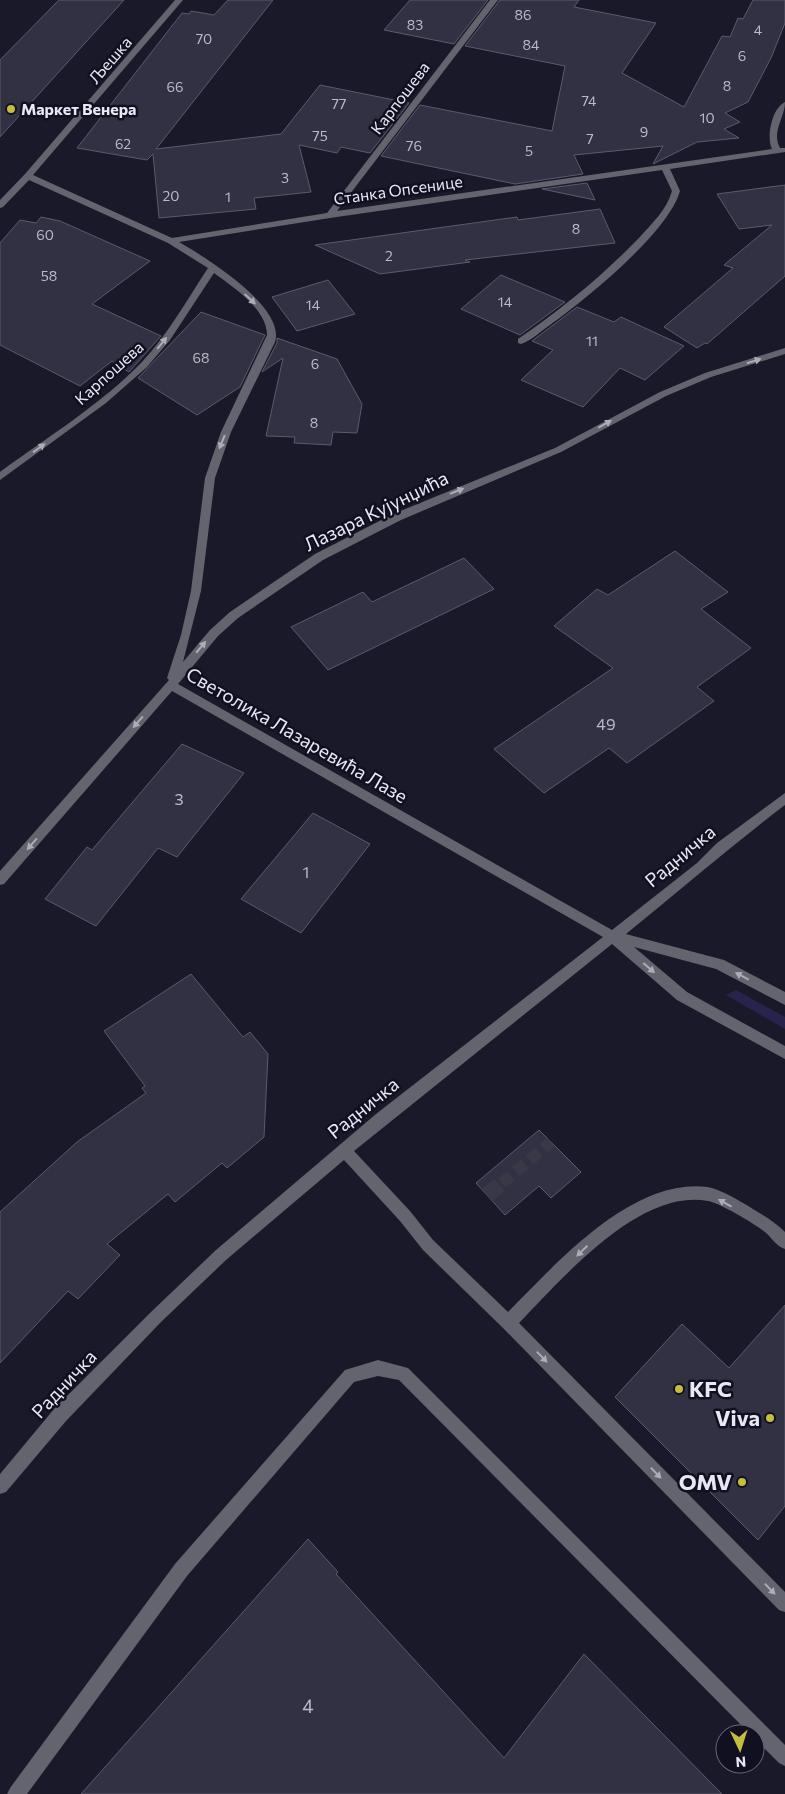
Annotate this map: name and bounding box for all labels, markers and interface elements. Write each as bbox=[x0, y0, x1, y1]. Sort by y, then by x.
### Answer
house number: 86 bbox=[515, 6, 532, 23]
house number: 83 bbox=[407, 16, 423, 33]
house number: 4 bbox=[754, 21, 763, 38]
house number: 70 bbox=[196, 30, 212, 47]
street label: Љешка bbox=[84, 32, 135, 87]
house number: 84 bbox=[523, 36, 540, 53]
house number: 6 bbox=[738, 47, 746, 64]
street label: Карпошева bbox=[366, 58, 433, 138]
house number: 8 bbox=[723, 77, 731, 94]
house number: 66 bbox=[167, 78, 184, 95]
house number: 74 bbox=[582, 92, 597, 109]
house number: 77 bbox=[332, 95, 346, 112]
place label: Маркет Венера bbox=[21, 99, 136, 118]
marker: Маркет Венера bbox=[5, 103, 17, 115]
house number: 10 bbox=[699, 109, 715, 126]
house number: 9 bbox=[640, 123, 648, 140]
house number: 75 bbox=[312, 127, 328, 144]
house number: 7 bbox=[586, 130, 594, 147]
house number: 62 bbox=[115, 135, 131, 152]
house number: 76 bbox=[406, 137, 422, 154]
house number: 5 bbox=[525, 142, 533, 159]
house number: 3 bbox=[281, 169, 289, 186]
street label: Станка Опсенице bbox=[332, 171, 464, 208]
house number: 20 bbox=[163, 187, 179, 204]
house number: 1 bbox=[225, 188, 231, 205]
house number: 8 bbox=[572, 220, 580, 237]
house number: 60 bbox=[36, 226, 54, 243]
house number: 2 bbox=[385, 247, 393, 264]
house number: 58 bbox=[41, 267, 57, 284]
one-way arrow bbox=[243, 293, 255, 305]
house number: 14 bbox=[498, 293, 513, 310]
house number: 14 bbox=[306, 296, 321, 313]
house number: 11 bbox=[586, 332, 598, 349]
street label: Карпошева bbox=[71, 337, 147, 408]
one-way arrow bbox=[157, 337, 168, 350]
house number: 68 bbox=[193, 349, 210, 366]
house number: 6 bbox=[311, 355, 319, 372]
one-way arrow bbox=[747, 356, 762, 364]
house number: 8 bbox=[310, 414, 318, 431]
one-way arrow bbox=[598, 419, 612, 428]
one-way arrow bbox=[218, 435, 226, 450]
one-way arrow bbox=[32, 443, 45, 454]
street label: Лазара Кујунџића bbox=[300, 466, 452, 555]
one-way arrow bbox=[450, 487, 465, 495]
one-way arrow bbox=[195, 642, 207, 654]
street label: Светолика Лазаревића Лазе bbox=[183, 662, 412, 807]
house number: 49 bbox=[596, 714, 616, 733]
one-way arrow bbox=[133, 715, 144, 728]
house number: 3 bbox=[174, 789, 184, 808]
street label: Радничка bbox=[640, 820, 720, 892]
one-way arrow bbox=[26, 838, 37, 851]
house number: 1 bbox=[303, 862, 309, 881]
one-way arrow bbox=[643, 962, 656, 973]
one-way arrow bbox=[735, 972, 749, 980]
street label: Радничка bbox=[323, 1072, 403, 1143]
one-way arrow bbox=[718, 1199, 732, 1207]
one-way arrow bbox=[576, 1245, 588, 1257]
street label: Радничка bbox=[26, 1345, 101, 1422]
one-way arrow bbox=[536, 1351, 548, 1363]
place label: KFC bbox=[689, 1375, 732, 1402]
marker: KFC bbox=[673, 1383, 685, 1395]
place label: Viva bbox=[715, 1404, 760, 1431]
marker: Viva bbox=[764, 1412, 776, 1424]
one-way arrow bbox=[650, 1467, 662, 1479]
place label: OMV bbox=[679, 1468, 732, 1495]
marker: OMV bbox=[736, 1476, 748, 1488]
one-way arrow bbox=[763, 1583, 775, 1595]
house number: 4 bbox=[302, 1694, 314, 1717]
north arrow bbox=[715, 1724, 765, 1774]
text: N bbox=[735, 1754, 747, 1771]

